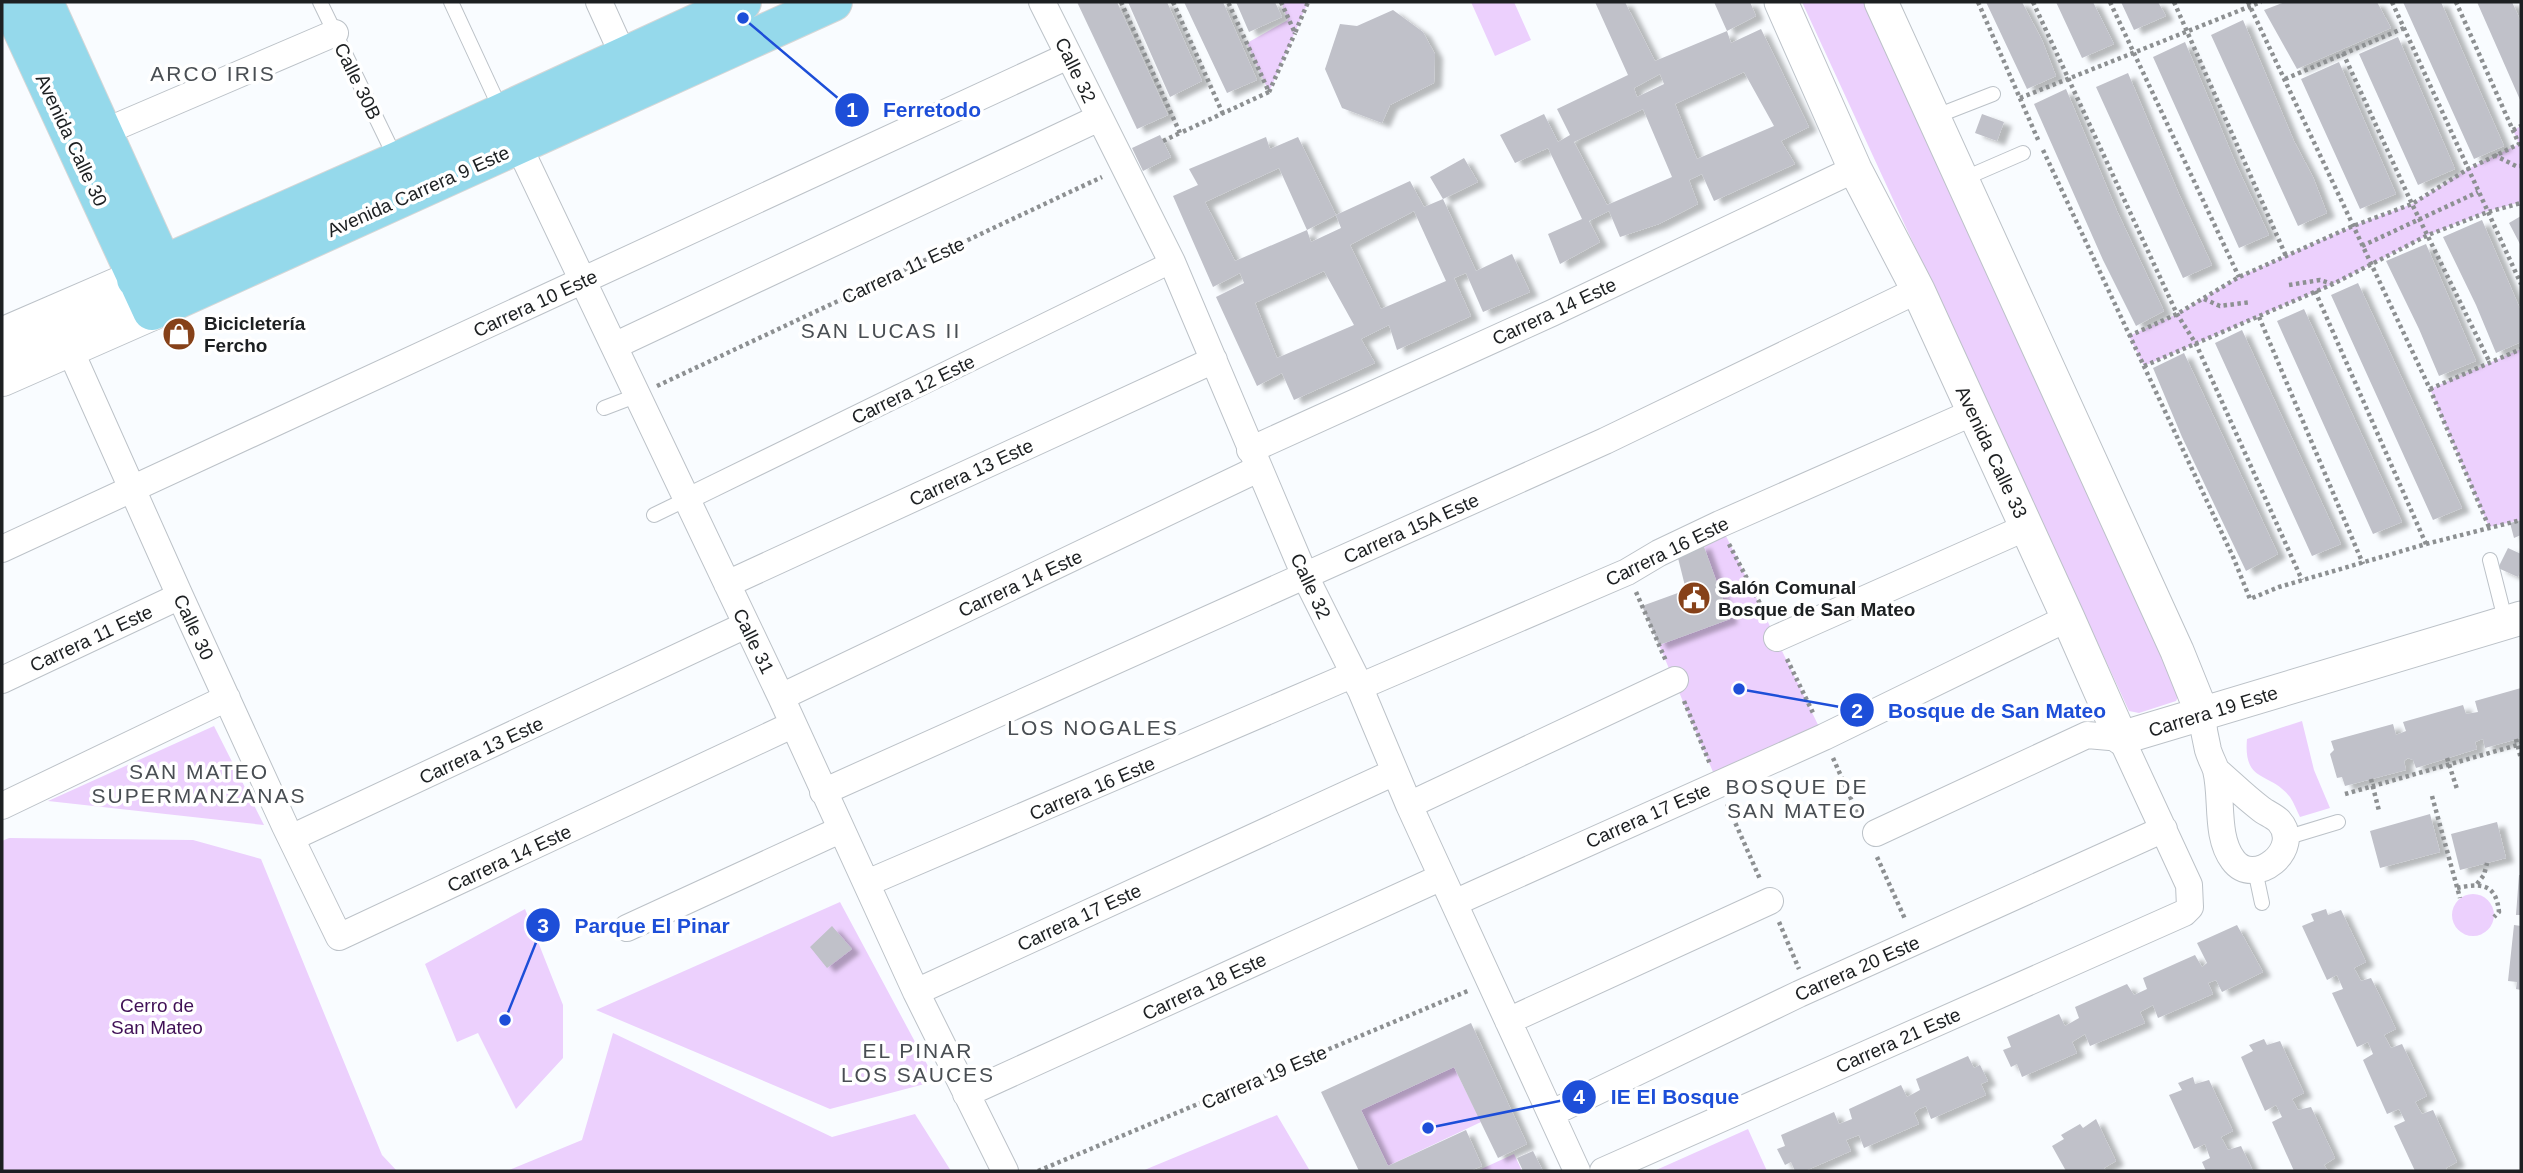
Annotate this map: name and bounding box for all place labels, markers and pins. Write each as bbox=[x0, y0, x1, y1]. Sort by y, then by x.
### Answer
callout: Ferretodo bbox=[834, 89, 995, 131]
place label: Bicicletería Fercho bbox=[204, 313, 306, 356]
shop icon: Bicicletería Fercho bbox=[160, 315, 198, 353]
place label: Salón Comunal Bosque de San Mateo bbox=[1718, 577, 1915, 620]
public building icon: Salón Comunal Bosque de San Mateo bbox=[1675, 579, 1713, 617]
callout: Bosque de San Mateo bbox=[1839, 689, 2120, 731]
callout: Parque El Pinar bbox=[525, 904, 743, 946]
callout: IE El Bosque bbox=[1561, 1076, 1753, 1118]

